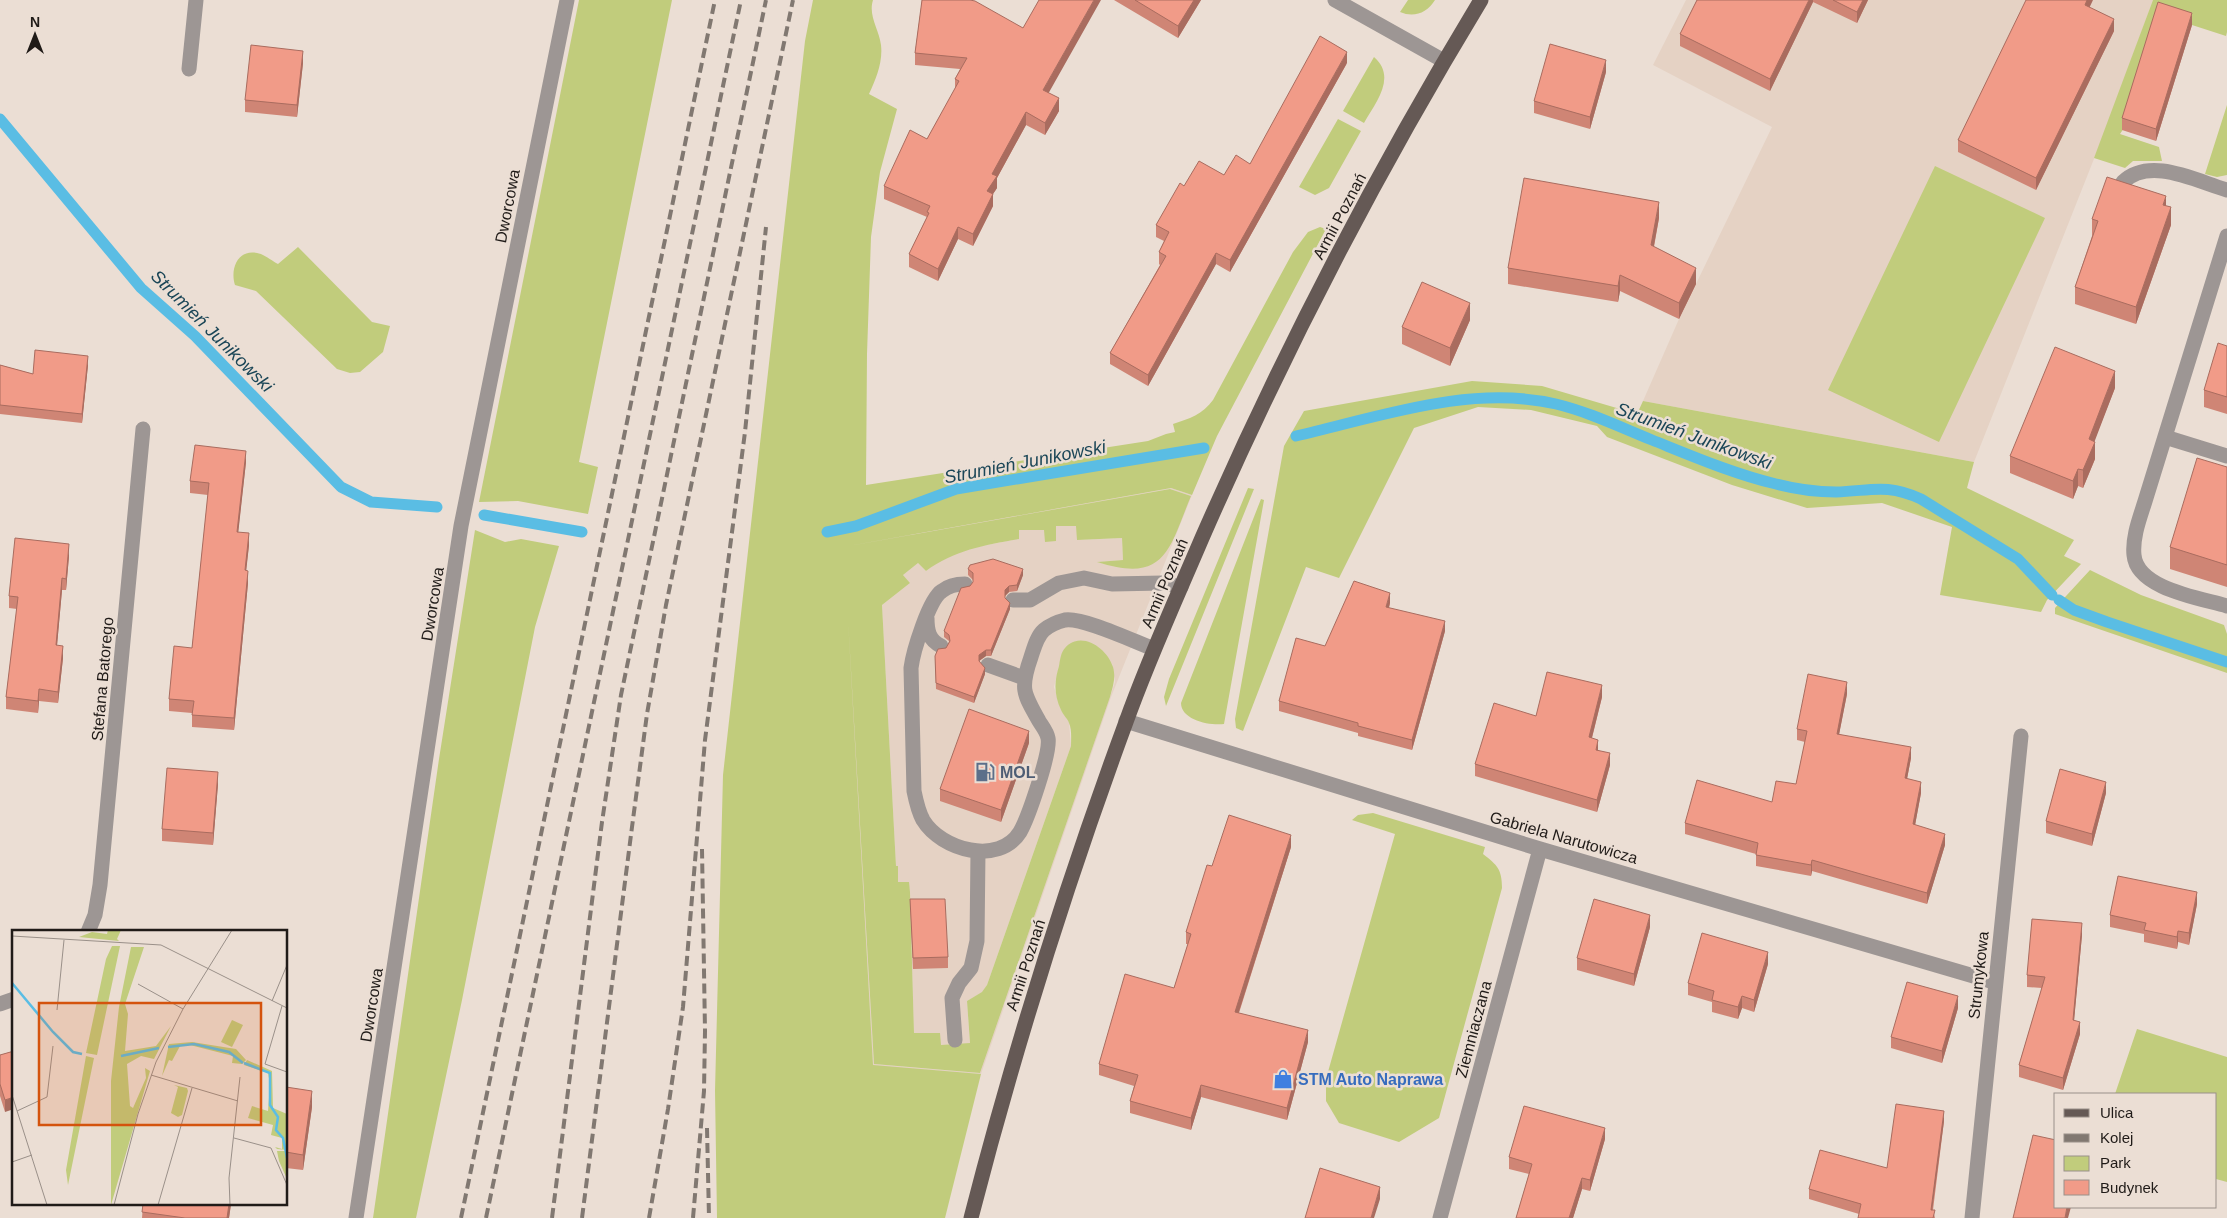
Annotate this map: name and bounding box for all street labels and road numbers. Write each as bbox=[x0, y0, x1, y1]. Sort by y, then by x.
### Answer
street label: Dworcowa bbox=[492, 168, 523, 244]
street label: Armii Poznań bbox=[1310, 170, 1369, 262]
street label: Armii Poznań bbox=[1138, 536, 1191, 630]
street label: Dworcowa bbox=[418, 566, 447, 642]
street label: Stefana Batorego bbox=[89, 616, 116, 742]
street label: Gabriela Narutowicza bbox=[1488, 808, 1640, 867]
street label: Armii Poznań bbox=[1003, 917, 1048, 1013]
street label: Strumykowa bbox=[1965, 930, 1992, 1020]
street label: Dworcowa bbox=[357, 967, 386, 1043]
street label: Ziemniaczana bbox=[1452, 979, 1495, 1079]

